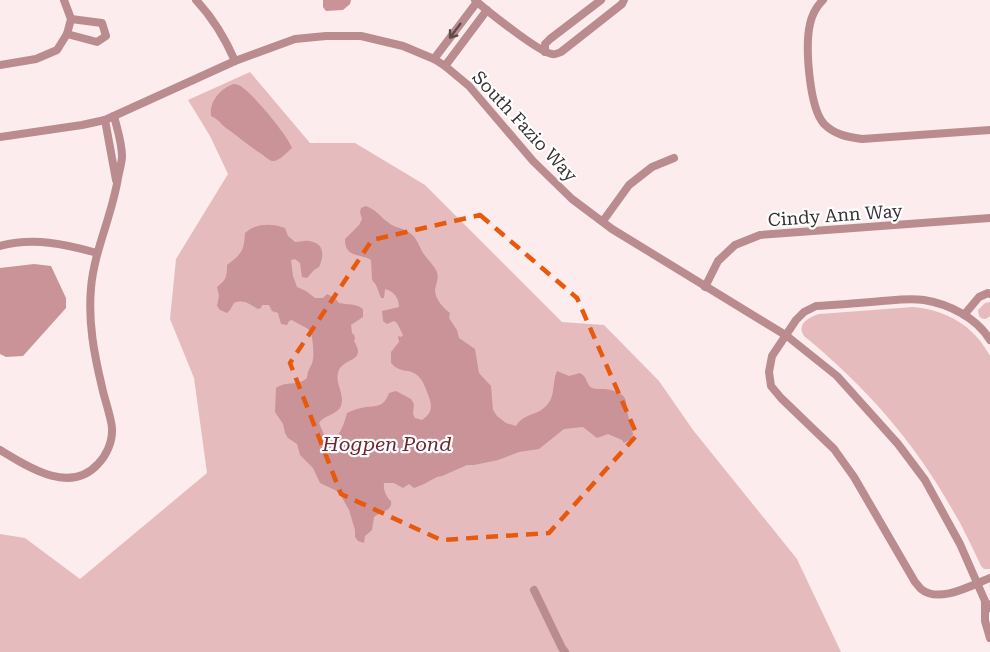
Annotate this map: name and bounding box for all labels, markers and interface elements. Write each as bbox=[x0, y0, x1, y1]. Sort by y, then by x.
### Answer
one-way arrow bbox=[449, 22, 462, 38]
street label: South Fazio Way bbox=[468, 66, 582, 186]
street label: Cindy Ann Way bbox=[767, 200, 903, 230]
water label: Hogpen Pond bbox=[321, 432, 452, 456]

